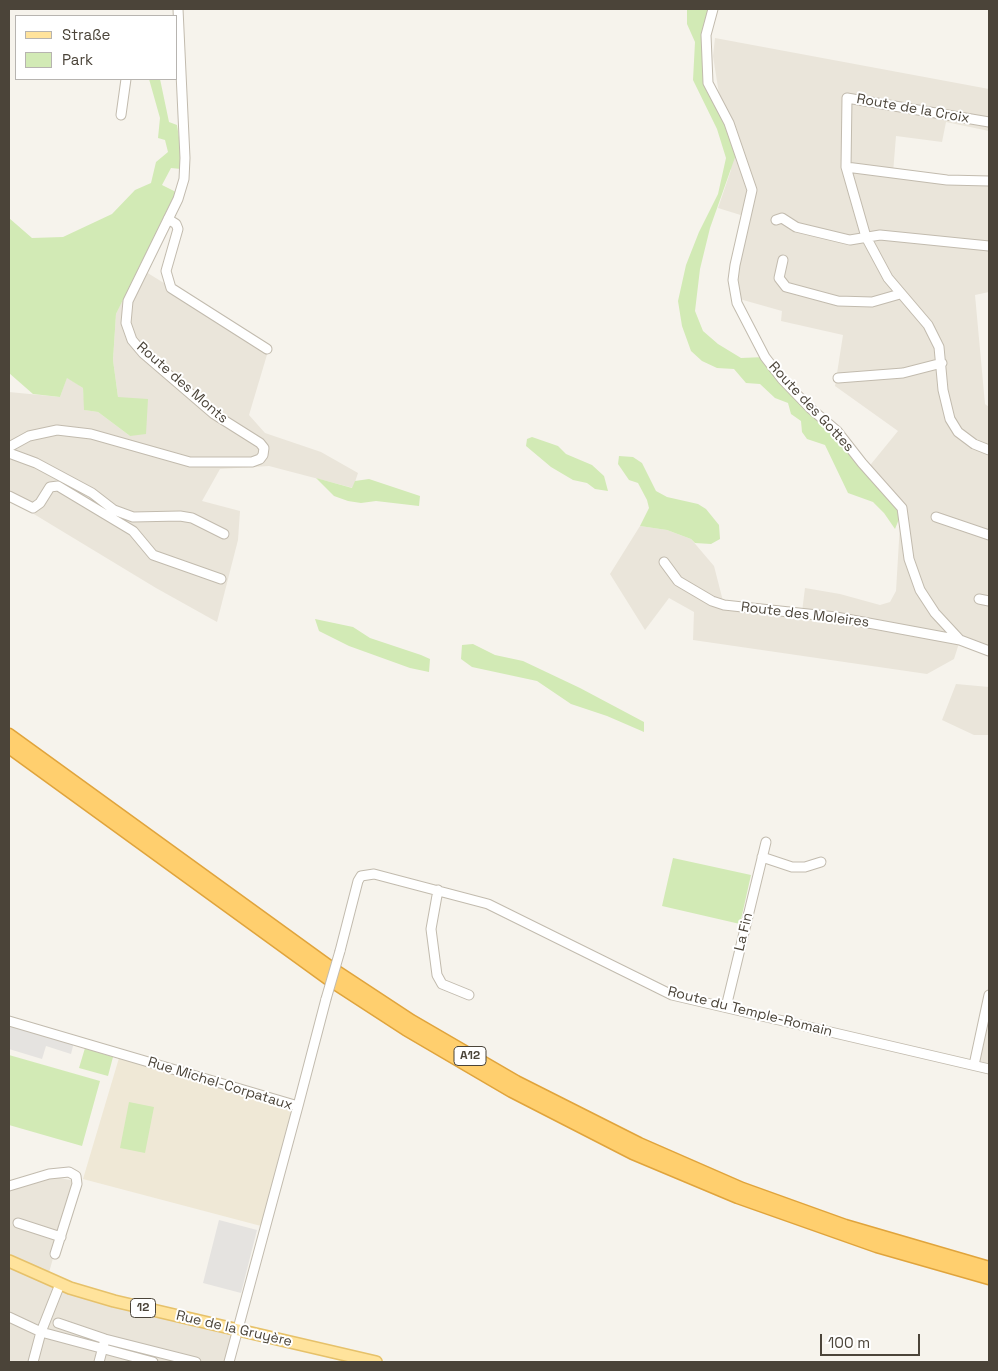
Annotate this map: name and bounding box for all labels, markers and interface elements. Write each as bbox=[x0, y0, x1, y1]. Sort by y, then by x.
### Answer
legend bbox=[15, 15, 178, 80]
text: Straße bbox=[62, 25, 110, 44]
text: Park bbox=[62, 50, 93, 69]
street label: Route de la Croix bbox=[855, 91, 971, 127]
street label: Route des Monts bbox=[133, 339, 231, 427]
street label: Route des Gottes bbox=[765, 359, 857, 455]
street label: Route des Moleires bbox=[740, 599, 870, 631]
street label: La Fin bbox=[731, 911, 757, 953]
street label: Route du Temple-Romain bbox=[666, 983, 834, 1041]
road number: A12 bbox=[454, 1046, 486, 1066]
street label: Rue Michel-Corpataux bbox=[146, 1054, 294, 1114]
road number: 12 bbox=[130, 1299, 156, 1318]
street label: Rue de la Gruyère bbox=[174, 1307, 294, 1351]
scale bar bbox=[823, 1324, 923, 1356]
text: 100 m bbox=[828, 1333, 870, 1352]

